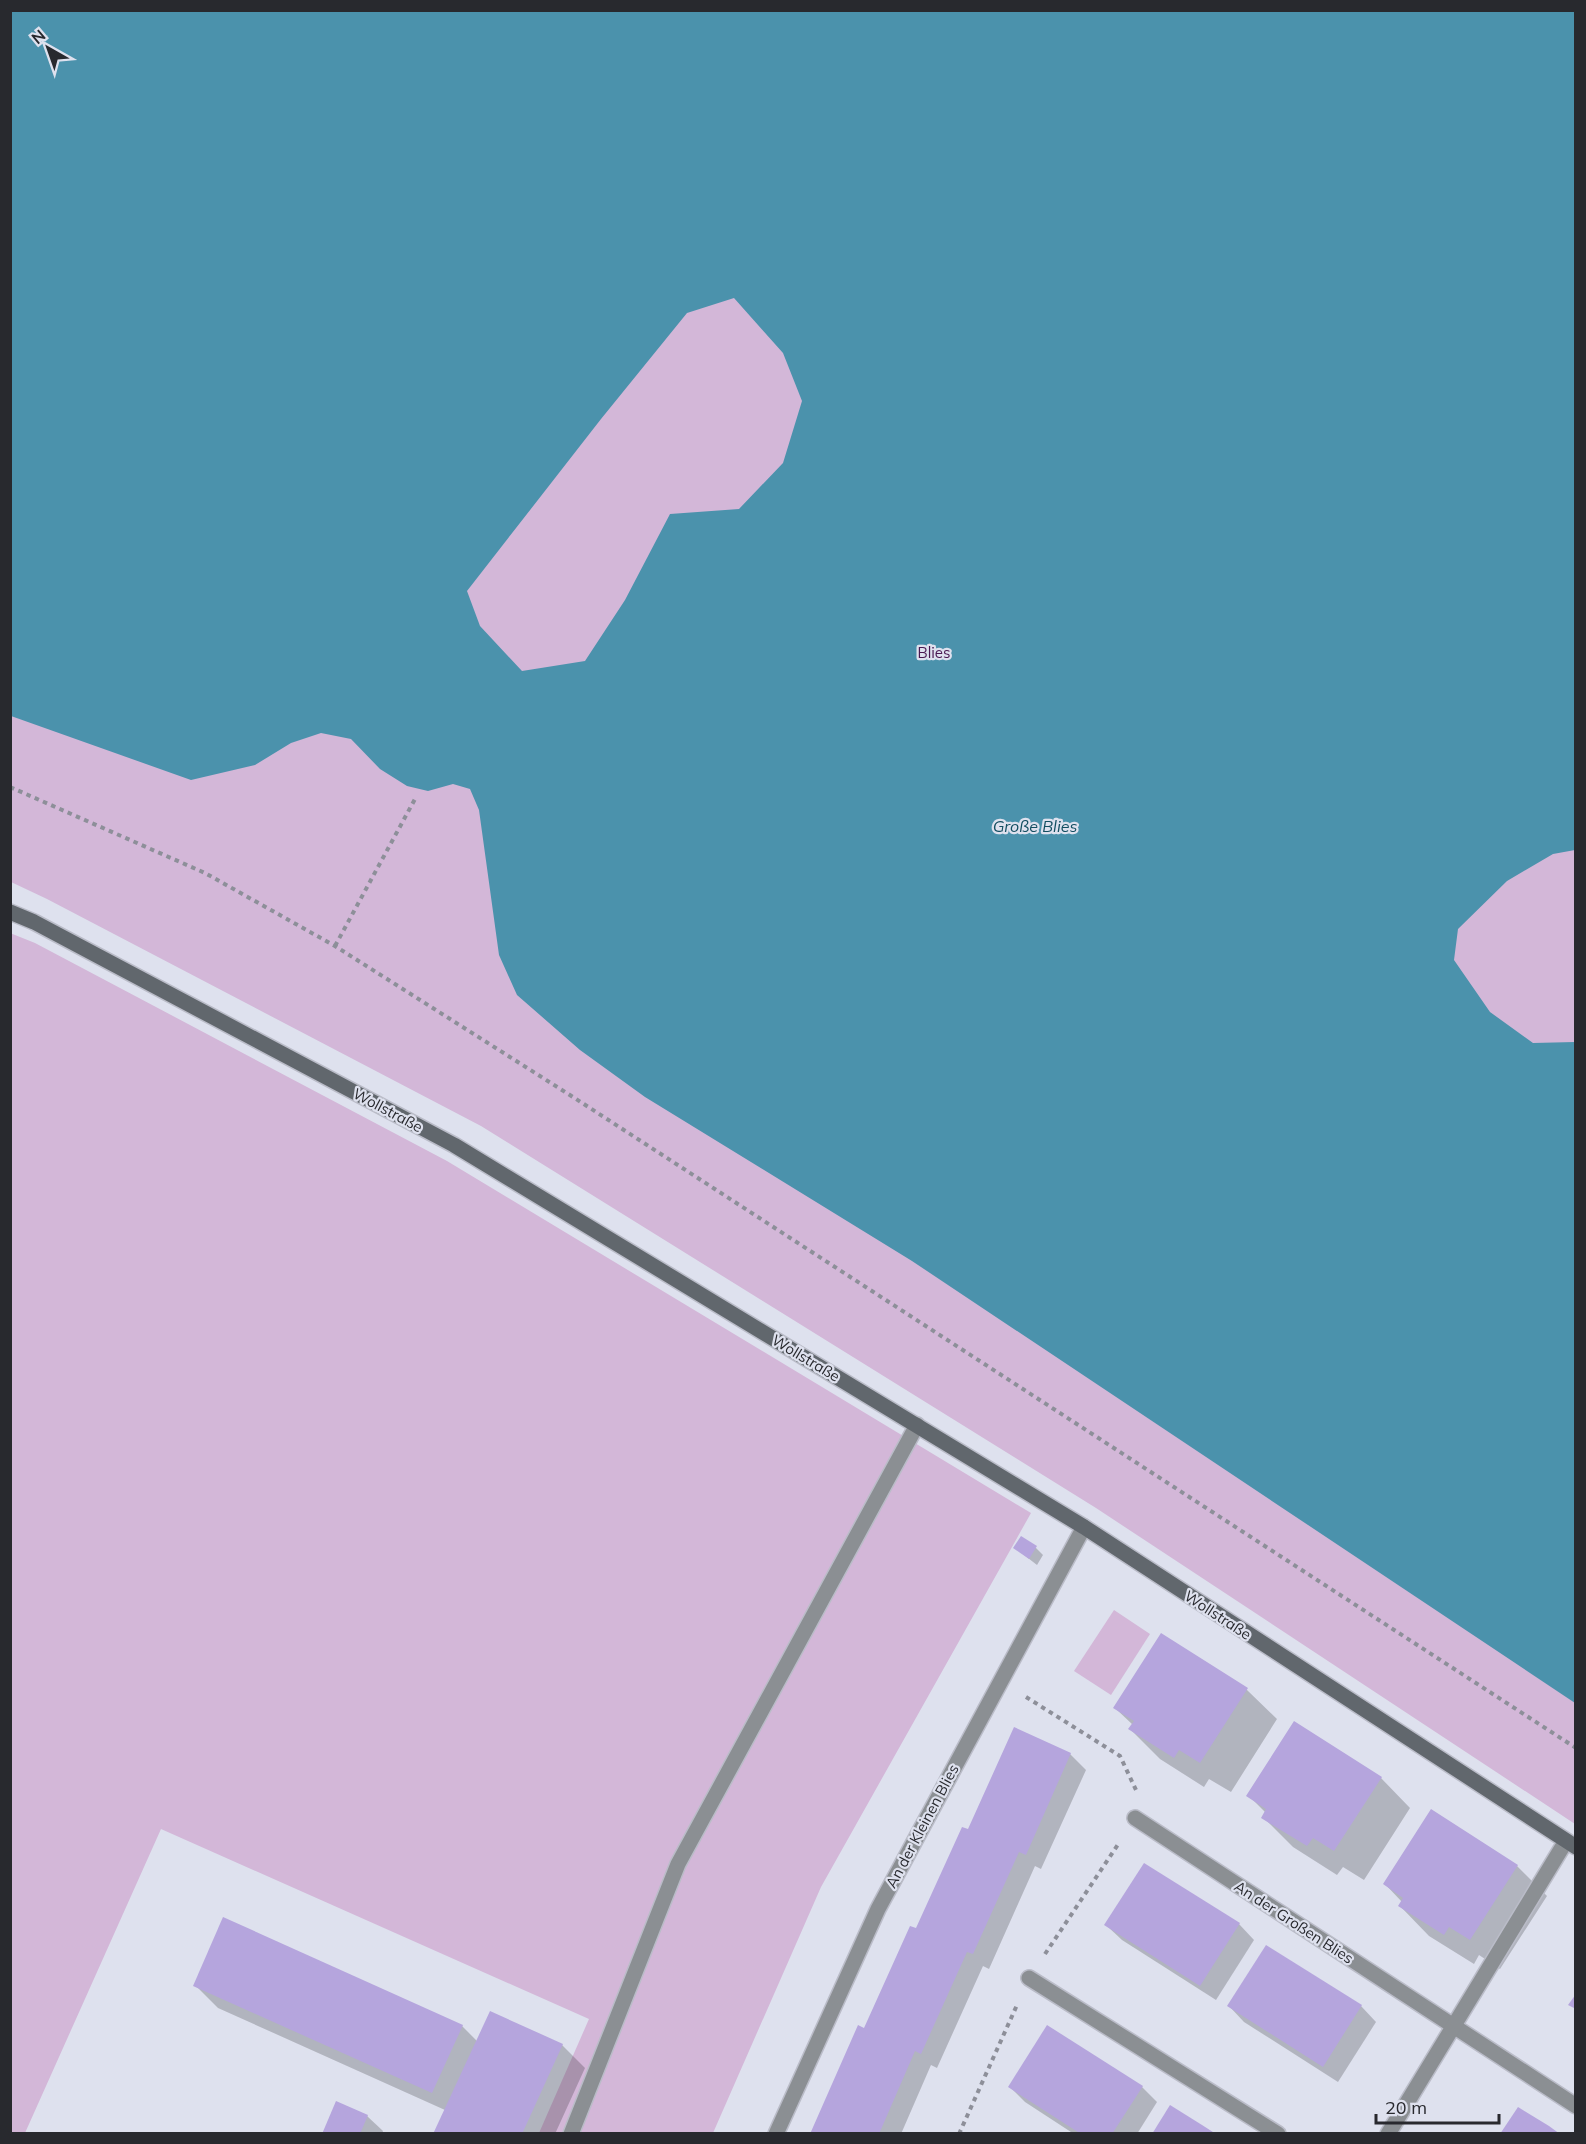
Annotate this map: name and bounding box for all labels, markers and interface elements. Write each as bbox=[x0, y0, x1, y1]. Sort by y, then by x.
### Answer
north arrow bbox=[18, 18, 78, 78]
text: N bbox=[27, 25, 49, 48]
park label: Blies bbox=[918, 643, 950, 662]
water label: Große Blies bbox=[993, 816, 1077, 836]
street label: Wollstraße bbox=[350, 1084, 426, 1136]
street label: Wollstraße bbox=[768, 1330, 844, 1386]
street label: Wollstraße bbox=[1181, 1586, 1255, 1644]
street label: An der Kleinen Blies bbox=[881, 1761, 963, 1891]
street label: An der Großen Blies bbox=[1231, 1876, 1357, 1968]
scale bar bbox=[1376, 2087, 1499, 2125]
text: 20 m bbox=[1385, 2096, 1427, 2119]

